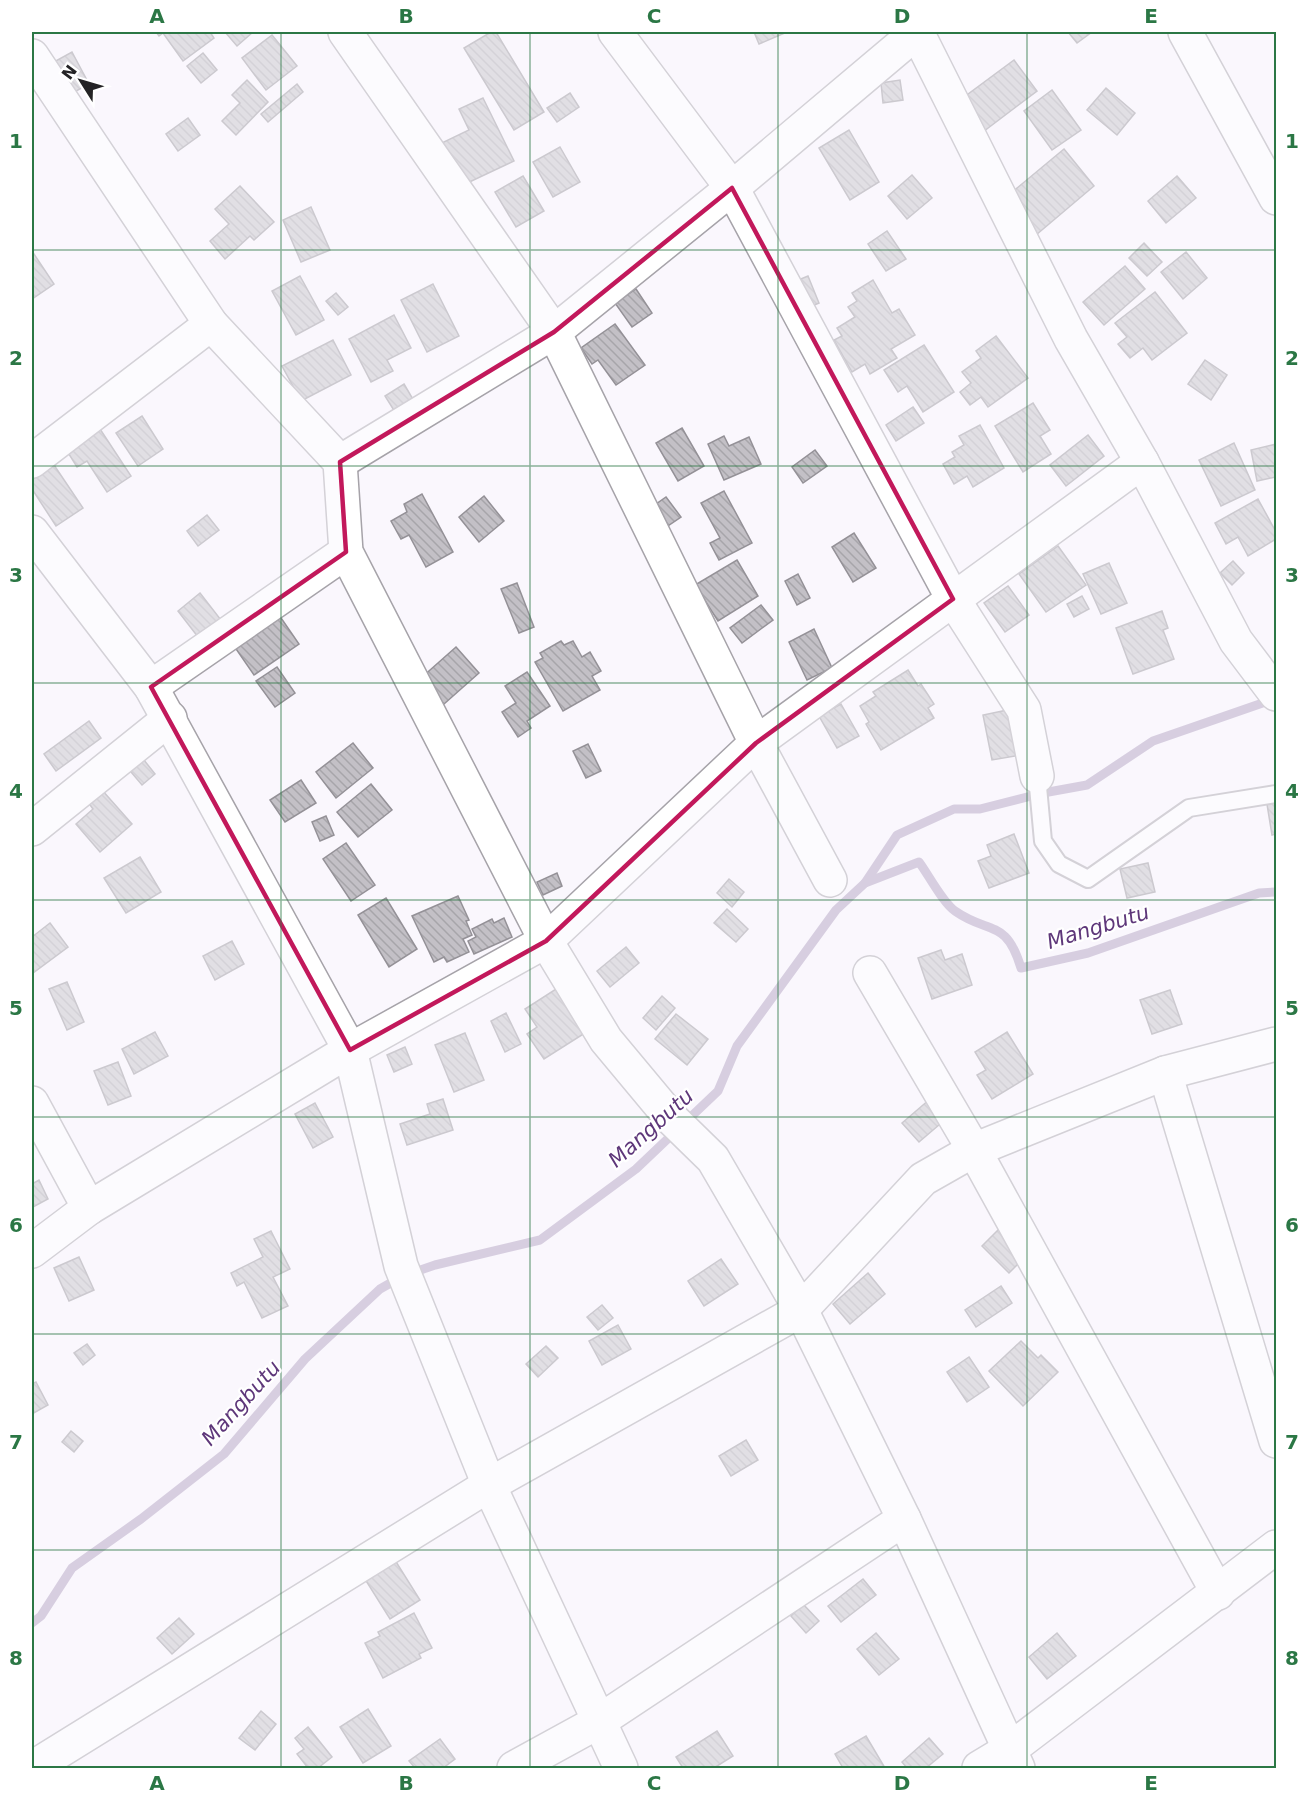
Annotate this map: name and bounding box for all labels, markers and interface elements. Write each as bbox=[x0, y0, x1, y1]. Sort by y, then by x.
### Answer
text: A bbox=[149, 4, 165, 28]
text: B bbox=[398, 4, 414, 28]
text: C bbox=[647, 4, 661, 28]
text: D bbox=[894, 4, 910, 28]
text: E bbox=[1144, 4, 1158, 28]
north arrow bbox=[51, 51, 111, 111]
text: N bbox=[58, 61, 81, 83]
text: 1 bbox=[9, 129, 23, 153]
text: 1 bbox=[1285, 129, 1299, 153]
text: 2 bbox=[9, 346, 23, 370]
text: 2 bbox=[1285, 346, 1299, 370]
text: 3 bbox=[9, 563, 23, 587]
text: 3 bbox=[1285, 563, 1299, 587]
text: 4 bbox=[9, 779, 23, 803]
text: 4 bbox=[1285, 779, 1299, 803]
water label: Mangbutu bbox=[1044, 900, 1152, 954]
text: 5 bbox=[9, 996, 23, 1020]
text: 5 bbox=[1285, 996, 1299, 1020]
water label: Mangbutu bbox=[604, 1084, 698, 1172]
text: 6 bbox=[9, 1213, 23, 1237]
text: 6 bbox=[1285, 1213, 1299, 1237]
water label: Mangbutu bbox=[197, 1356, 285, 1450]
text: 7 bbox=[9, 1430, 23, 1454]
text: 7 bbox=[1285, 1430, 1299, 1454]
text: 8 bbox=[9, 1646, 23, 1670]
text: 8 bbox=[1285, 1646, 1299, 1670]
text: A bbox=[149, 1771, 165, 1795]
text: B bbox=[398, 1771, 414, 1795]
text: C bbox=[647, 1771, 661, 1795]
text: D bbox=[894, 1771, 910, 1795]
text: E bbox=[1144, 1771, 1158, 1795]

